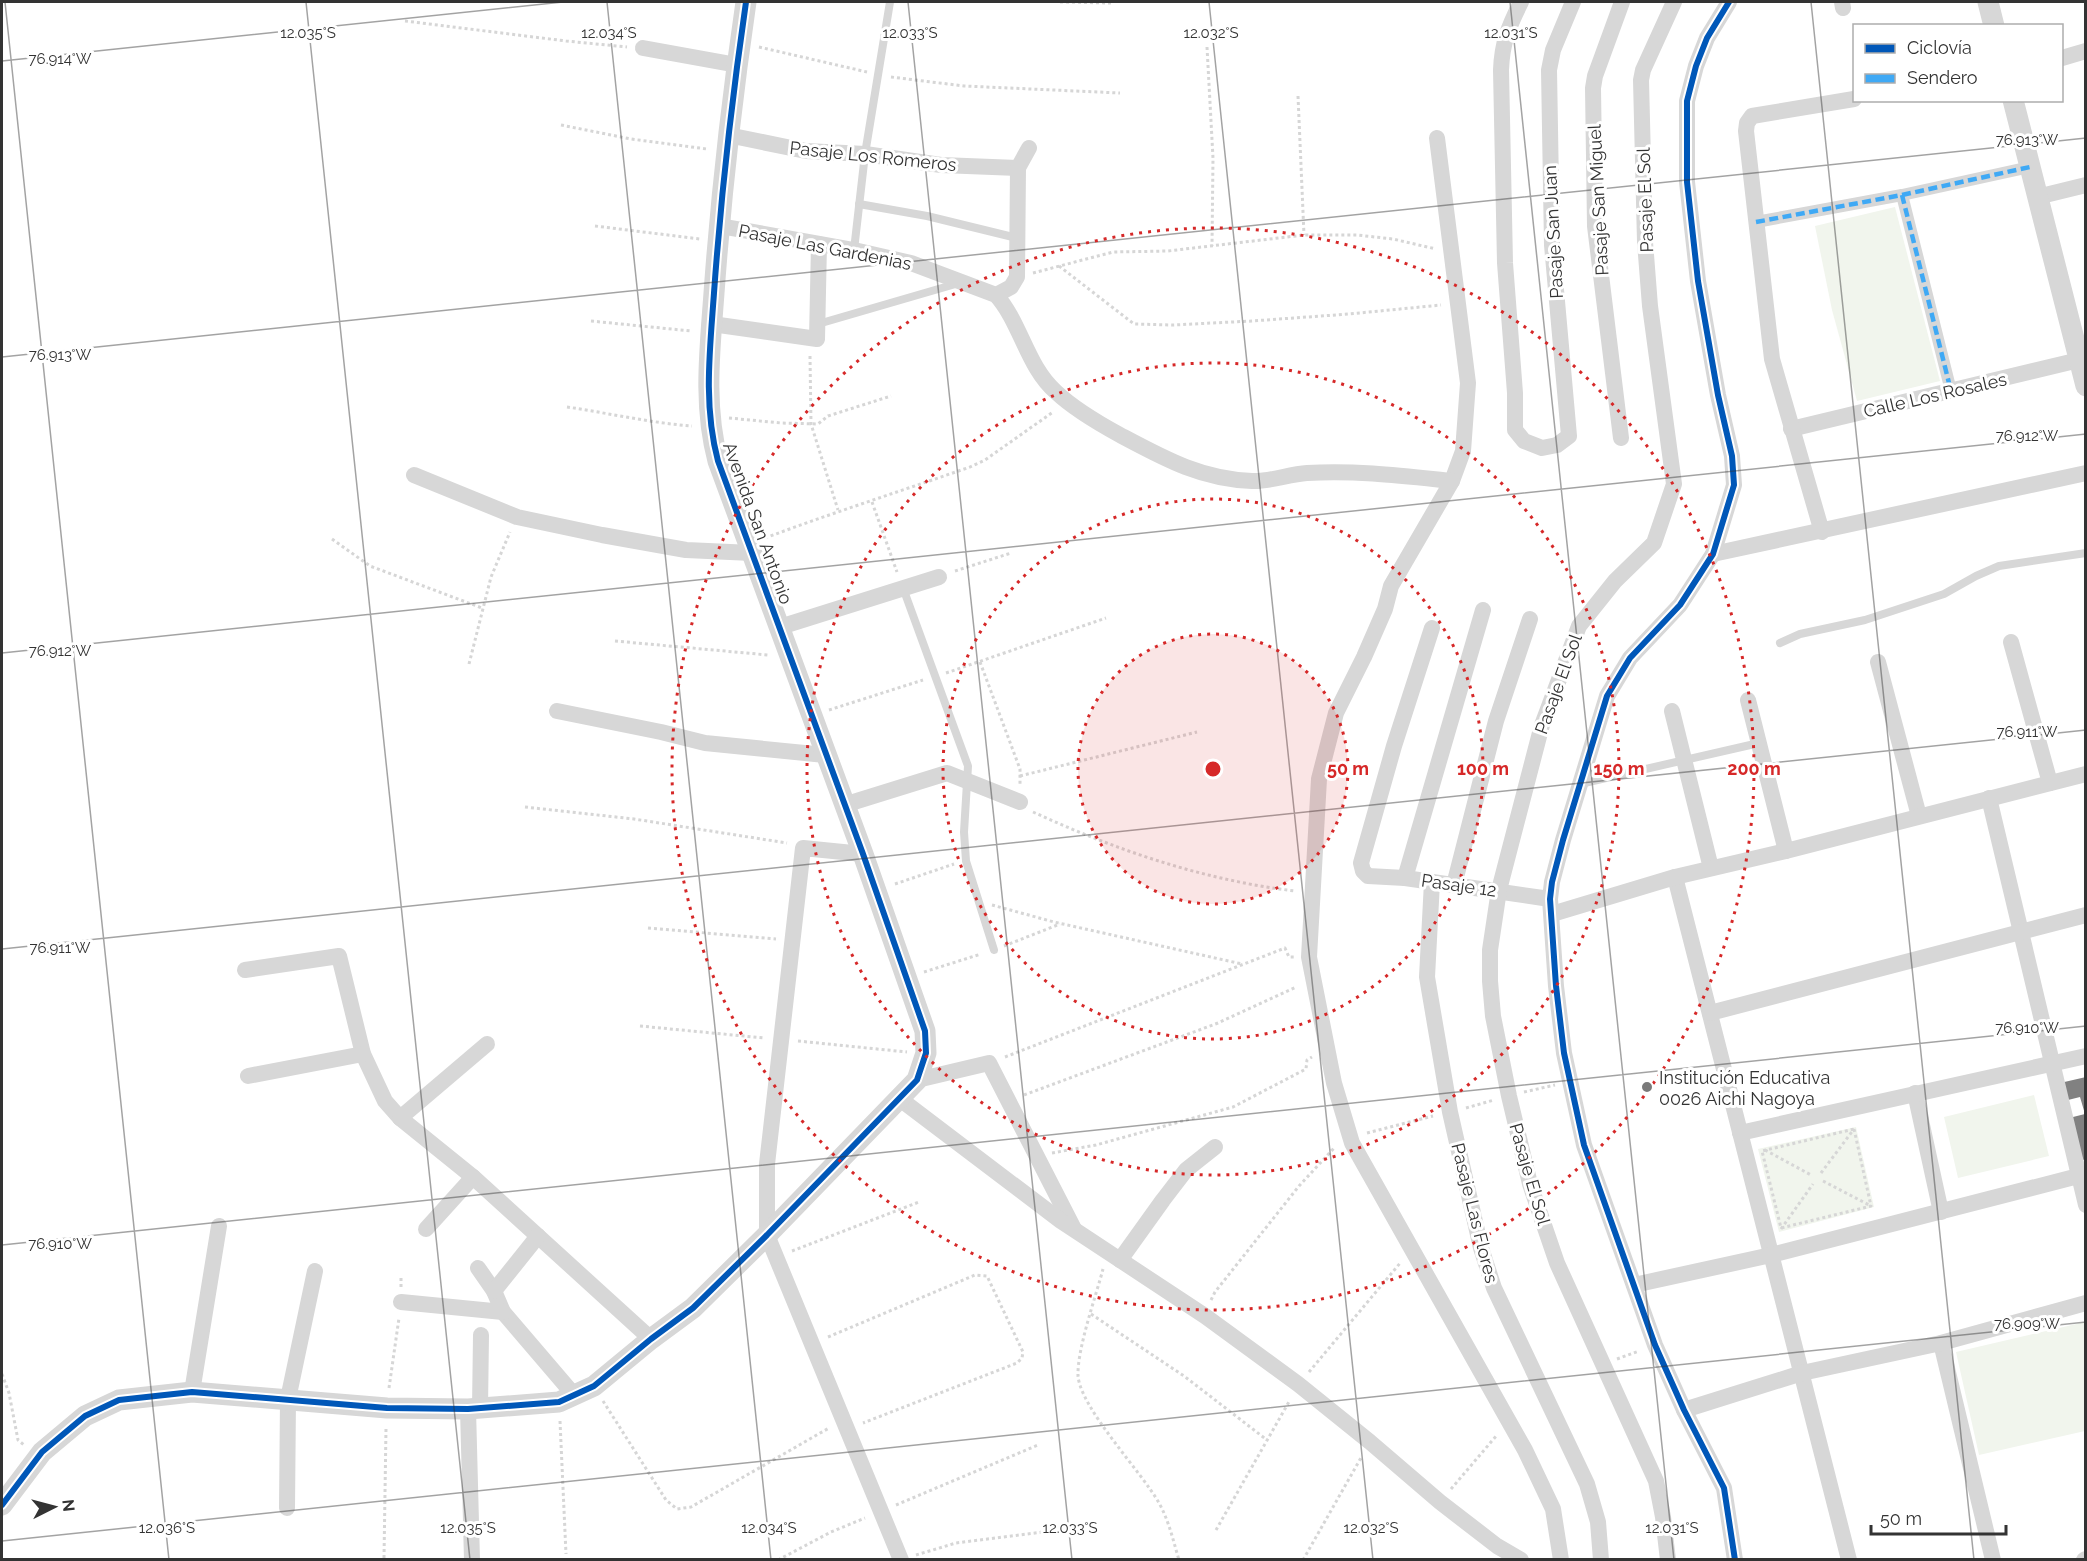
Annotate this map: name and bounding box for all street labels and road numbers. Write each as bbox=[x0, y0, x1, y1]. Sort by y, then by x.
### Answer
street label: Pasaje San Miguel bbox=[1584, 124, 1612, 276]
street label: Pasaje Los Romeros bbox=[789, 137, 958, 175]
street label: Pasaje El Sol bbox=[1633, 147, 1657, 253]
street label: Pasaje San Juan bbox=[1539, 165, 1567, 299]
street label: Pasaje Las Gardenias bbox=[737, 220, 914, 274]
street label: Calle Los Rosales bbox=[1861, 368, 2009, 422]
street label: Avenida San Antonio bbox=[719, 439, 797, 607]
street label: Pasaje El Sol bbox=[1530, 631, 1586, 737]
street label: Pasaje 12 bbox=[1420, 869, 1498, 901]
street label: Pasaje El Sol bbox=[1505, 1121, 1555, 1227]
street label: Pasaje Las Flores bbox=[1447, 1141, 1503, 1286]

